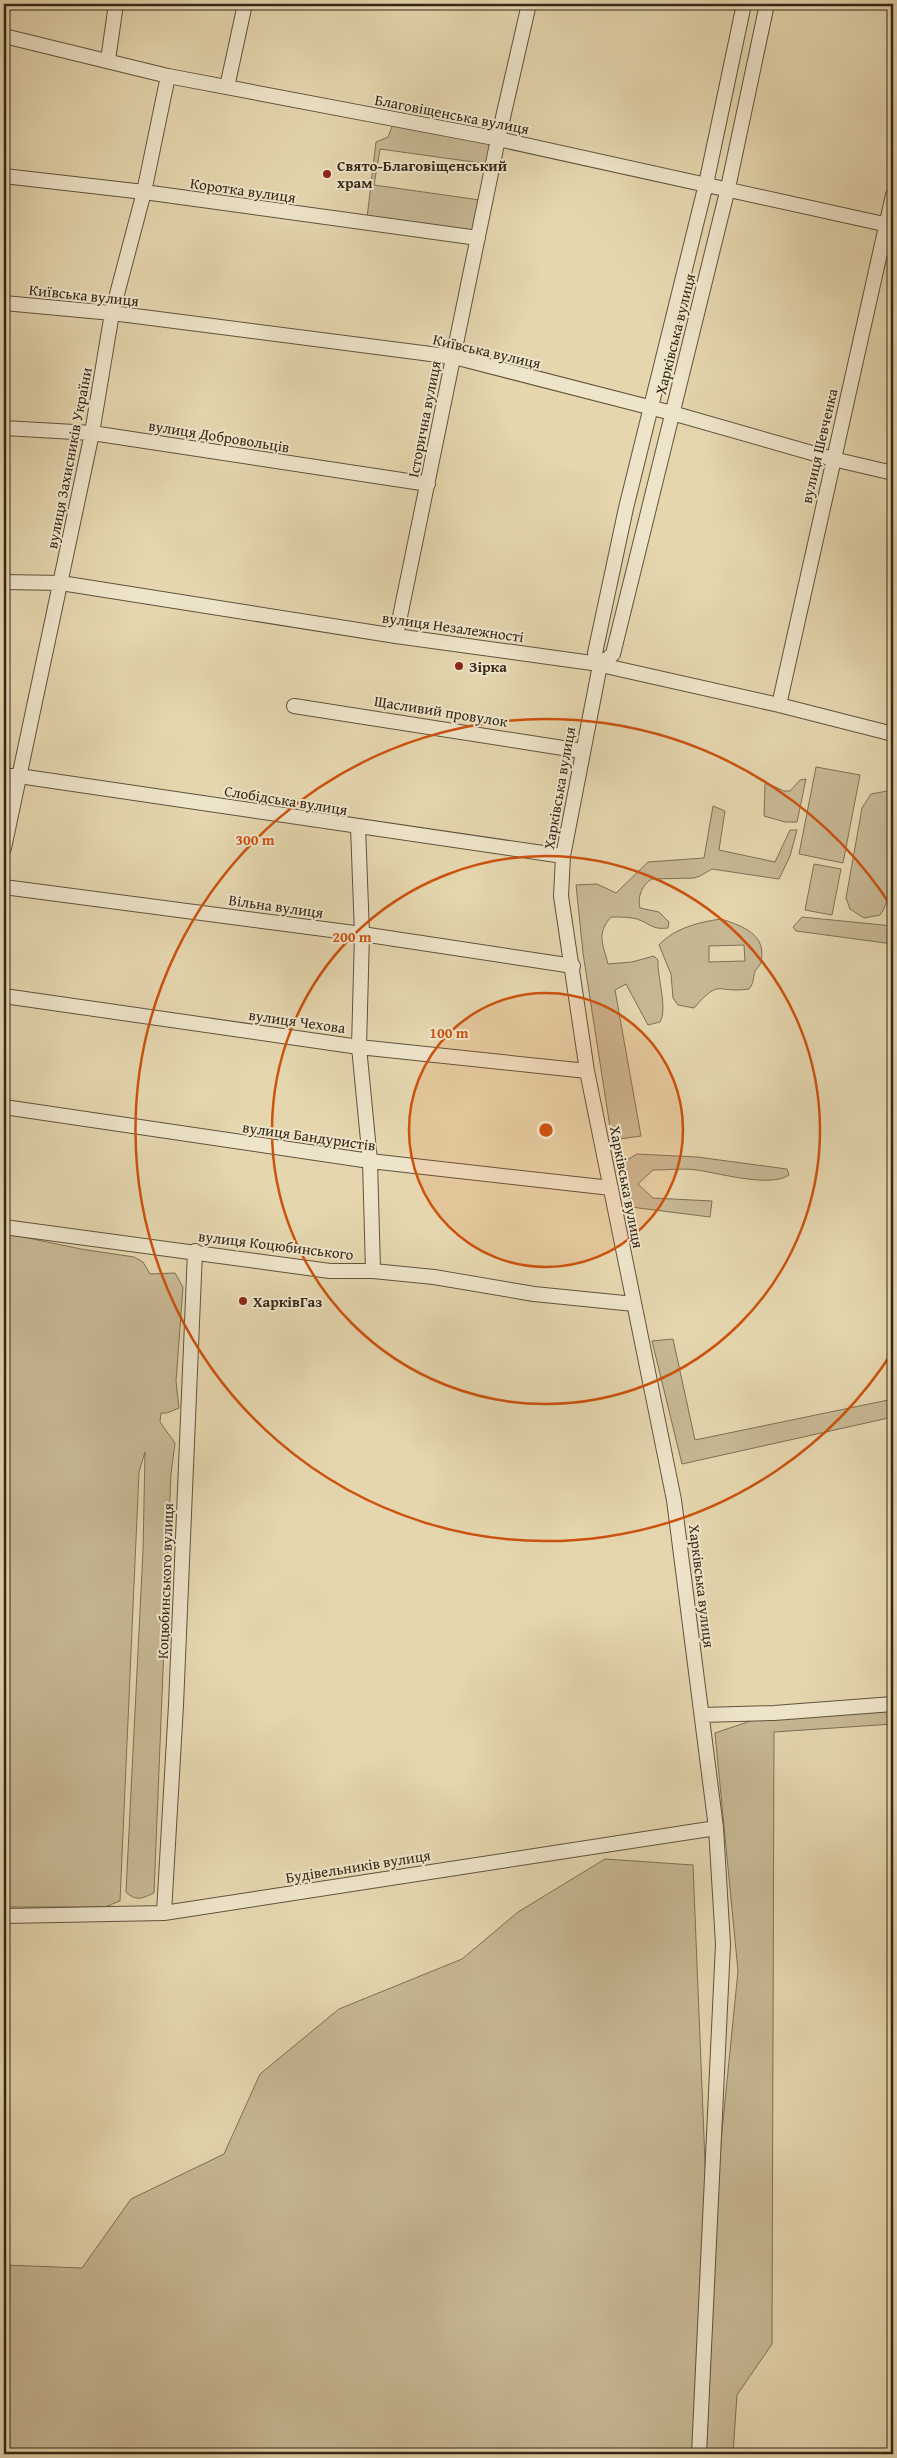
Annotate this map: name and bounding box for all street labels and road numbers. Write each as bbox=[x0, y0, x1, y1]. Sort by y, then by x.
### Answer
street label: Благовіщенська вулиця bbox=[373, 89, 531, 139]
street label: Коротка вулиця bbox=[189, 172, 298, 208]
street label: Харківська вулиця bbox=[650, 271, 700, 397]
street label: Київська вулиця bbox=[28, 279, 140, 311]
street label: Київська вулиця bbox=[431, 328, 543, 374]
street label: Історична вулиця bbox=[402, 358, 446, 479]
street label: вулиця Захисників України bbox=[41, 365, 97, 551]
street label: вулиця Шевченка bbox=[796, 386, 843, 505]
street label: вулиця Добровольців bbox=[147, 414, 291, 458]
street label: вулиця Незалежності bbox=[381, 607, 525, 647]
street label: Щасливий провулок bbox=[373, 690, 509, 732]
street label: Харківська вулиця bbox=[538, 725, 580, 851]
street label: Слобідська вулиця bbox=[223, 780, 349, 820]
street label: Вільна вулиця bbox=[227, 889, 325, 923]
street label: вулиця Чехова bbox=[247, 1004, 348, 1038]
street label: вулиця Бандуристів bbox=[241, 1116, 377, 1156]
street label: Харківська вулиця bbox=[605, 1124, 649, 1250]
street label: вулиця Коцюбинського bbox=[197, 1225, 355, 1265]
street label: Коцюбинського вулиця bbox=[152, 1502, 178, 1659]
street label: Харківська вулиця bbox=[684, 1523, 720, 1649]
street label: Будівельників вулиця bbox=[284, 1844, 433, 1888]

